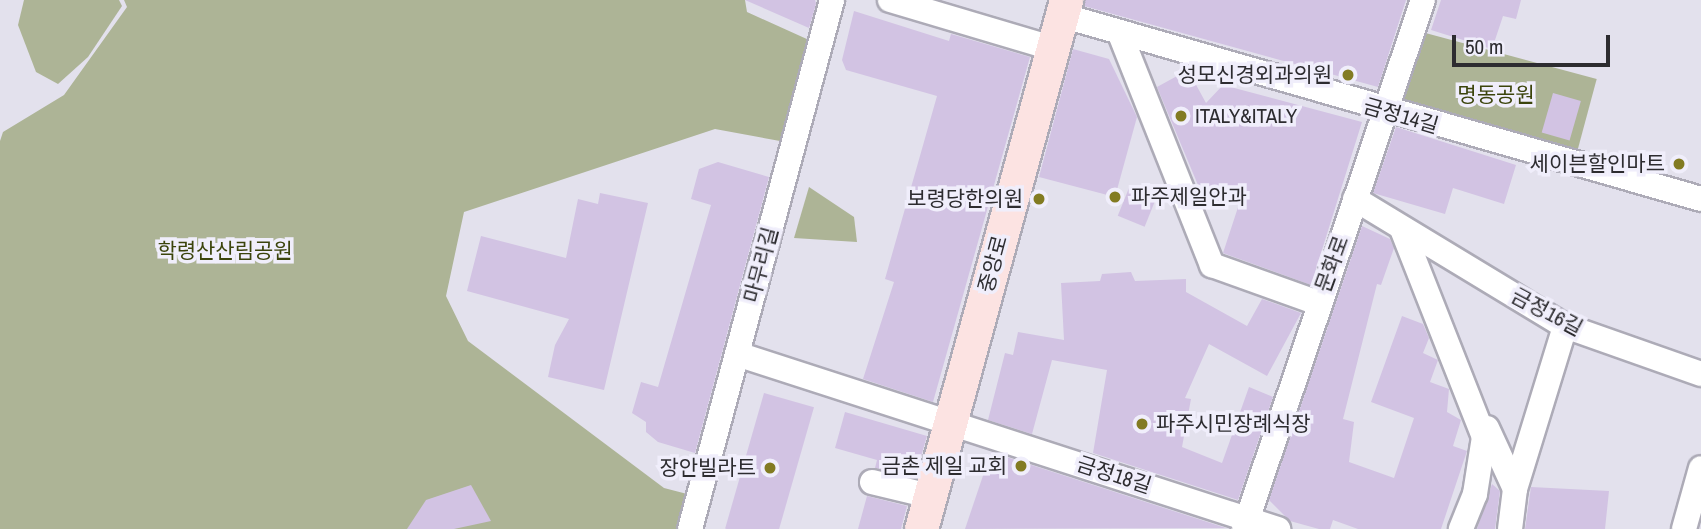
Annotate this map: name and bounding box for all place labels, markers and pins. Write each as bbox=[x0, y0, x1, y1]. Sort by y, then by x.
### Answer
place label: 성모신경외과의원 bbox=[1177, 62, 1332, 88]
marker: 성모신경외과의원 bbox=[1338, 65, 1358, 85]
place label: ITALY&ITALY bbox=[1195, 103, 1297, 129]
marker: ITALY&ITALY bbox=[1173, 108, 1189, 124]
place label: 세이븐할인마트 bbox=[1530, 151, 1665, 177]
marker: 세이븐할인마트 bbox=[1671, 156, 1687, 172]
place label: 파주제일안과 bbox=[1131, 184, 1247, 210]
place label: 보령당한의원 bbox=[907, 186, 1023, 212]
marker: 파주제일안과 bbox=[1105, 187, 1125, 207]
marker: 보령당한의원 bbox=[1029, 189, 1049, 209]
place label: 파주시민장례식장 bbox=[1156, 411, 1311, 437]
marker: 파주시민장례식장 bbox=[1134, 416, 1150, 432]
place label: 금촌 제일 교회 bbox=[882, 453, 1007, 479]
place label: 장안빌라트 bbox=[659, 455, 756, 481]
marker: 금촌 제일 교회 bbox=[1013, 458, 1029, 474]
marker: 장안빌라트 bbox=[762, 460, 778, 476]

